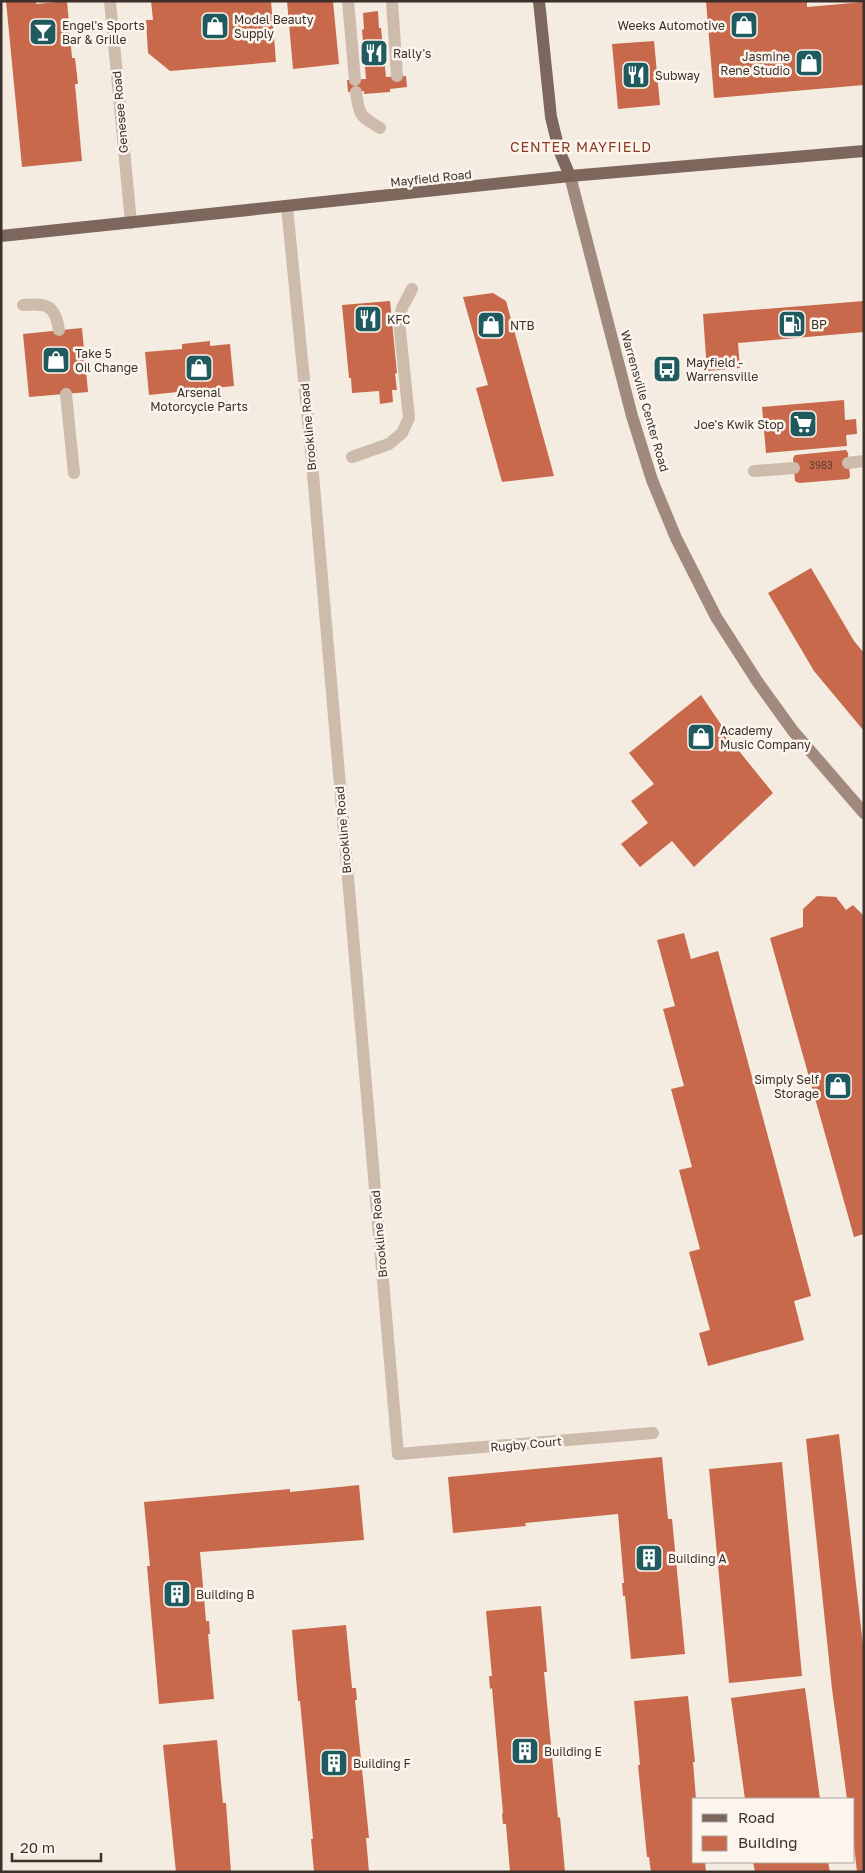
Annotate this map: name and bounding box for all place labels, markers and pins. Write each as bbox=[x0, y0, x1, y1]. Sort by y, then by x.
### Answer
shop icon: Weeks Automotive bbox=[729, 10, 759, 40]
shop icon: Model Beauty Supply bbox=[200, 11, 230, 41]
place label: Model Beauty Supply bbox=[234, 12, 314, 41]
bar icon: Engel's Sports Bar & Grille bbox=[28, 17, 58, 47]
place label: Engel's Sports Bar & Grille bbox=[62, 18, 145, 47]
place label: Weeks Automotive bbox=[618, 18, 725, 33]
restaurant icon: Rally's bbox=[359, 38, 389, 68]
place label: Rally's bbox=[393, 46, 431, 61]
shop icon: Jasmine Rene Studio bbox=[794, 48, 824, 78]
place label: Jasmine Rene Studio bbox=[720, 49, 790, 78]
restaurant icon: Subway bbox=[621, 60, 651, 90]
place label: Subway bbox=[655, 68, 700, 83]
restaurant icon: KFC bbox=[353, 304, 383, 334]
fuel station icon: BP bbox=[777, 309, 807, 339]
shop icon: NTB bbox=[476, 310, 506, 340]
place label: KFC bbox=[387, 312, 411, 327]
place label: BP bbox=[811, 317, 827, 332]
place label: NTB bbox=[510, 318, 535, 333]
shop icon: Take 5 Oil Change bbox=[41, 345, 71, 375]
place label: Take 5 Oil Change bbox=[75, 346, 138, 375]
shop icon: Arsenal Motorcycle Parts bbox=[184, 353, 214, 383]
bus stop icon: Mayfield - Warrensville bbox=[652, 354, 682, 384]
place label: Mayfield - Warrensville bbox=[686, 355, 758, 384]
place label: Arsenal Motorcycle Parts bbox=[150, 385, 248, 414]
supermarket icon: Joe's Kwik Stop bbox=[788, 409, 818, 439]
place label: Joe's Kwik Stop bbox=[694, 417, 784, 432]
shop icon: Academy Music Company bbox=[686, 722, 716, 752]
place label: Academy Music Company bbox=[720, 723, 811, 752]
shop icon: Simply Self Storage bbox=[823, 1071, 853, 1101]
place label: Simply Self Storage bbox=[754, 1072, 820, 1101]
building icon: Building A bbox=[634, 1543, 664, 1573]
place label: Building A bbox=[668, 1551, 727, 1566]
building icon: Building B bbox=[162, 1579, 192, 1609]
place label: Building B bbox=[196, 1587, 255, 1602]
building icon: Building E bbox=[510, 1736, 540, 1766]
place label: Building E bbox=[544, 1744, 602, 1759]
building icon: Building F bbox=[319, 1748, 349, 1778]
place label: Building F bbox=[353, 1756, 411, 1771]

